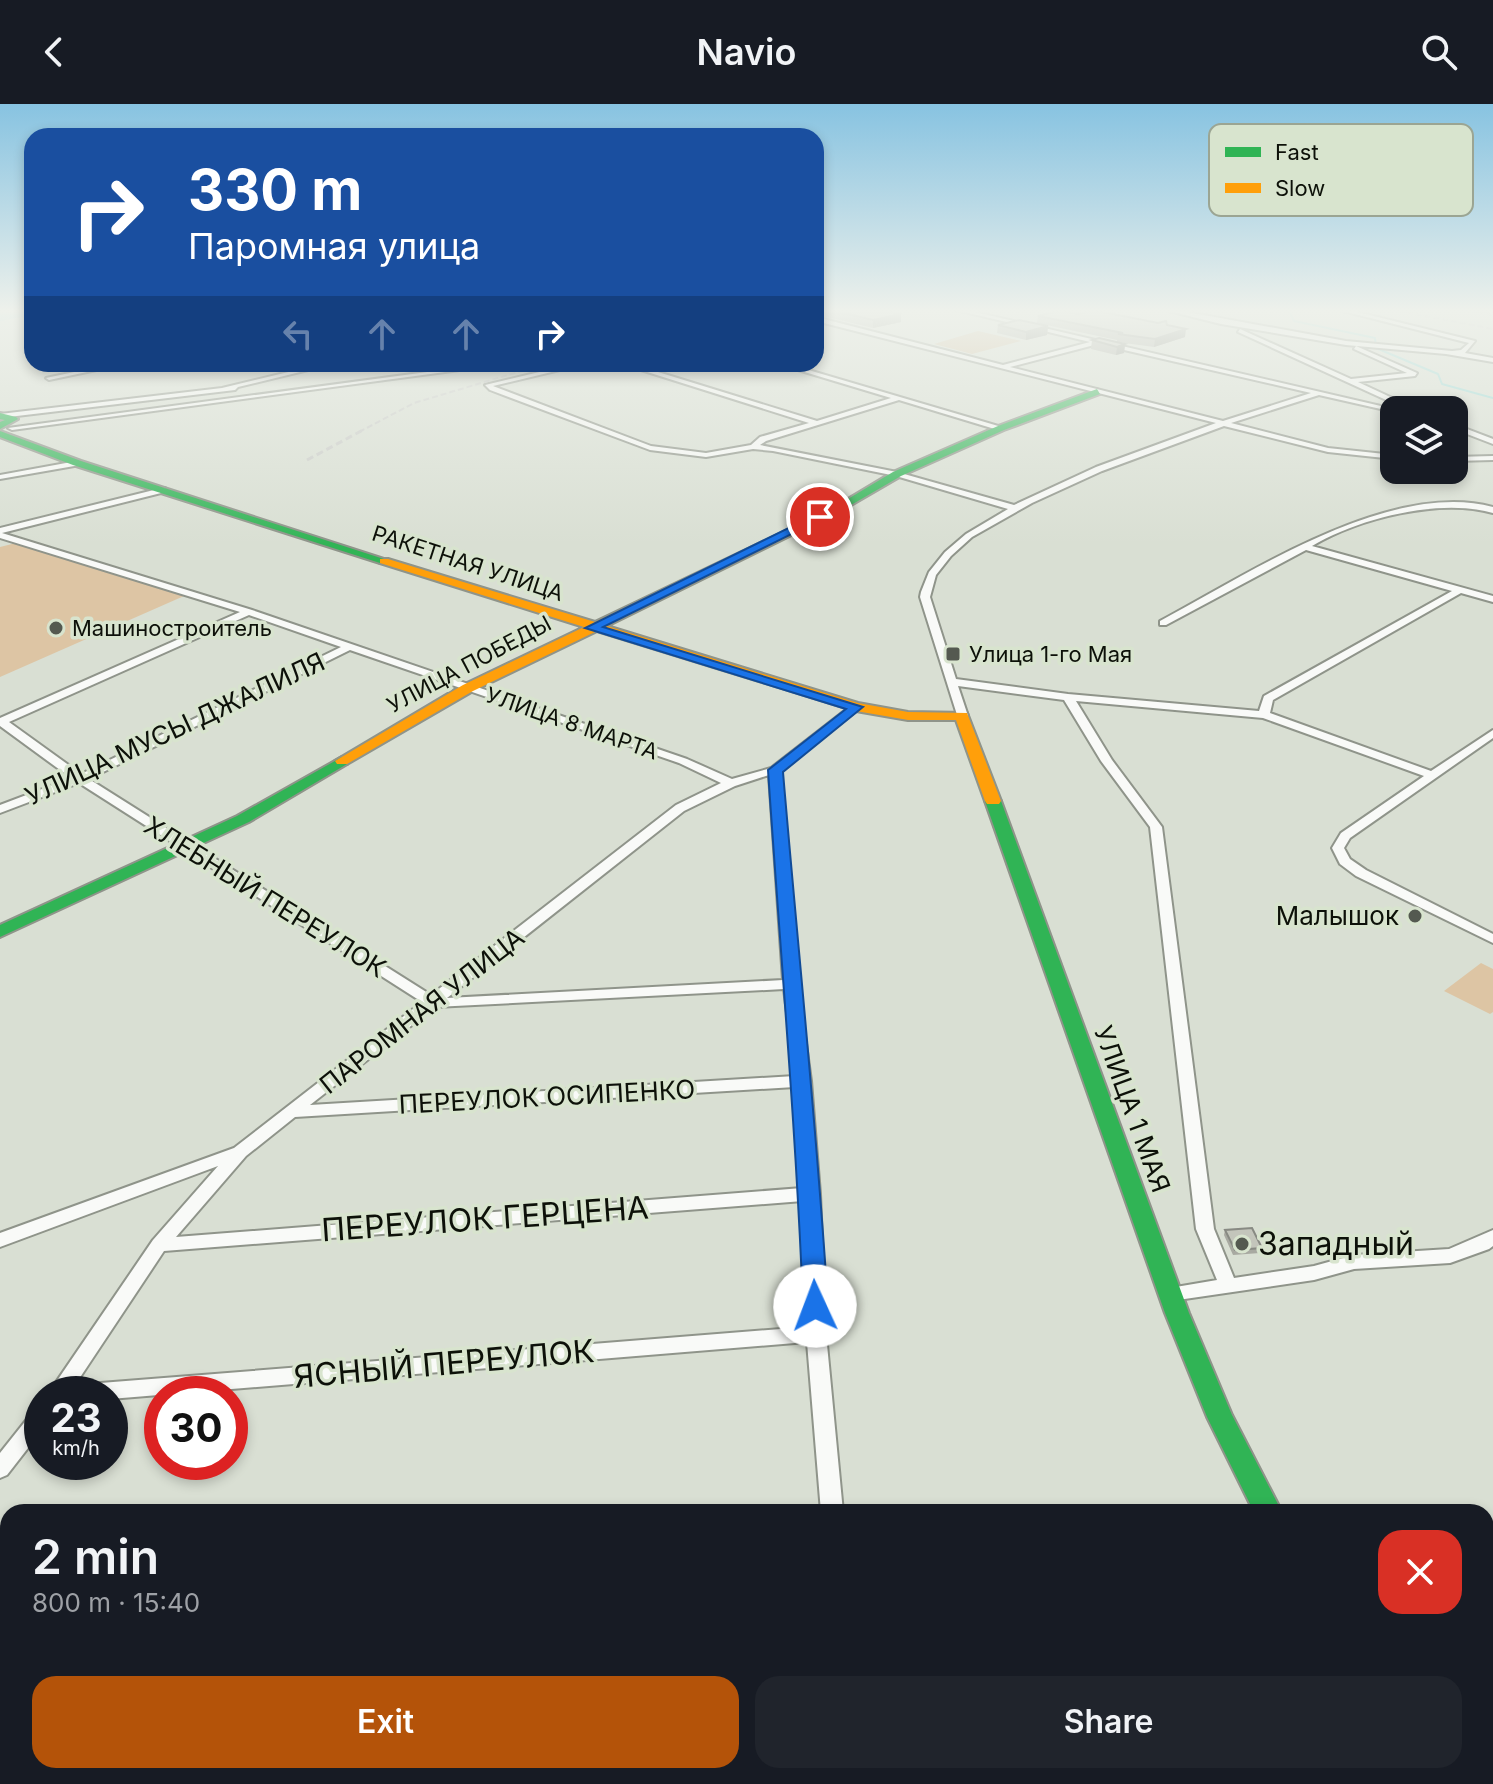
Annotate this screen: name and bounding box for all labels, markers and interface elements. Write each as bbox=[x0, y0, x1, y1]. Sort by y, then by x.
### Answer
icon: back bbox=[32, 30, 76, 74]
text: Navio bbox=[697, 30, 796, 74]
icon: search bbox=[1417, 30, 1461, 74]
legend bbox=[1209, 124, 1473, 216]
text: Fast bbox=[1275, 139, 1319, 165]
text: 330 m bbox=[188, 156, 362, 224]
icon: right bbox=[56, 160, 160, 264]
text: Slow bbox=[1275, 175, 1325, 201]
text: Паромная улица bbox=[188, 224, 480, 268]
icon: left bbox=[276, 312, 320, 356]
icon: ahead bbox=[360, 312, 404, 356]
icon: ahead bbox=[444, 312, 488, 356]
icon: right bbox=[528, 312, 572, 356]
map controls bbox=[1380, 396, 1468, 484]
button: layers bbox=[1380, 396, 1468, 484]
pin bbox=[786, 483, 854, 551]
icon: arrive bbox=[798, 495, 842, 539]
street label: РАКЕТНАЯ УЛИЦА bbox=[369, 520, 567, 606]
street label: УЛИЦА ПОБЕДЫ bbox=[382, 610, 556, 718]
place label: Машиностроитель bbox=[72, 615, 272, 641]
marker: Машиностроитель bbox=[47, 619, 65, 637]
place label: Улица 1-го Мая bbox=[969, 641, 1132, 667]
street label: УЛИЦА МУСЫ ДЖАЛИЛЯ bbox=[20, 645, 330, 812]
marker: Улица 1-го Мая bbox=[944, 645, 962, 663]
street label: УЛИЦА 8 МАРТА bbox=[482, 681, 662, 765]
street label: ХЛЕБНЫЙ ПЕРЕУЛОК bbox=[139, 809, 392, 984]
place label: Малышок bbox=[1276, 900, 1399, 931]
marker: Малышок bbox=[1406, 907, 1424, 925]
street label: ПАРОМНАЯ УЛИЦА bbox=[313, 921, 530, 1100]
street label: УЛИЦА 1 МАЯ bbox=[1088, 1021, 1177, 1197]
street label: ПЕРЕУЛОК ОСИПЕНКО bbox=[398, 1073, 696, 1120]
street label: ПЕРЕУЛОК ГЕРЦЕНА bbox=[320, 1188, 650, 1249]
place label: Западный bbox=[1258, 1224, 1414, 1263]
marker: Западный bbox=[1233, 1235, 1251, 1253]
position arrow bbox=[773, 1264, 857, 1348]
street label: ЯСНЫЙ ПЕРЕУЛОК bbox=[292, 1331, 596, 1396]
speed limit sign: 30 bbox=[144, 1376, 248, 1480]
text: 23 bbox=[50, 1393, 102, 1442]
text: km/h bbox=[52, 1436, 100, 1460]
text: 2 min bbox=[32, 1527, 159, 1586]
button: close bbox=[1378, 1530, 1462, 1614]
text: 800 m · 15:40 bbox=[32, 1587, 200, 1618]
button: Exit bbox=[32, 1676, 739, 1768]
button: Share bbox=[755, 1676, 1462, 1768]

